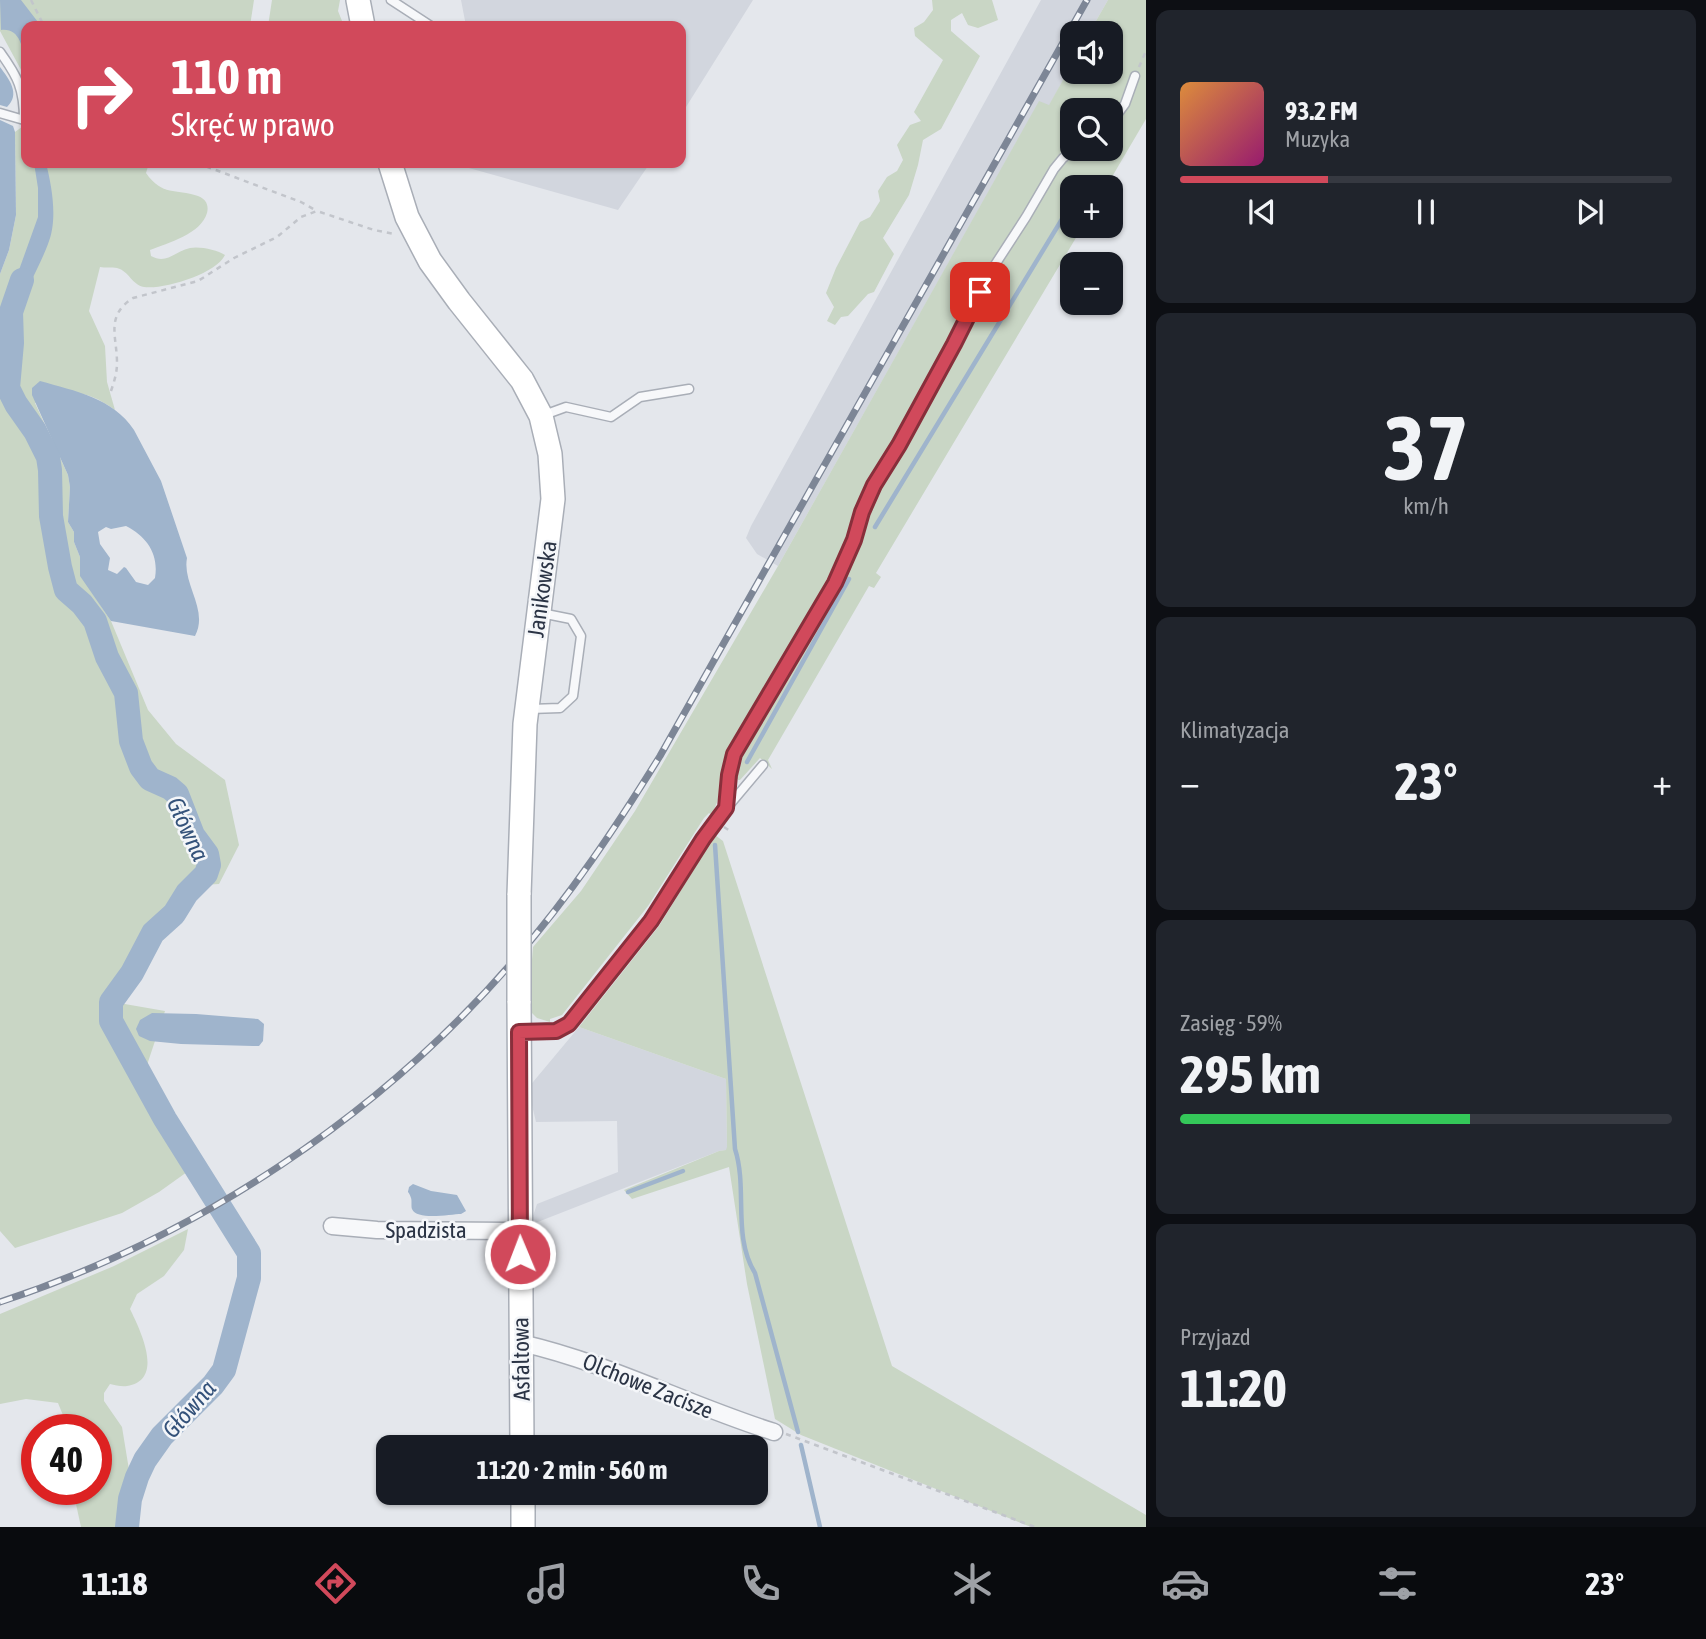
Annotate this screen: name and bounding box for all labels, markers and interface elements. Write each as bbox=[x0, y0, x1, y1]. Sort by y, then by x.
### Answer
map controls bbox=[1060, 21, 1123, 315]
button: sound bbox=[1060, 21, 1123, 84]
text: 110 m bbox=[171, 48, 282, 104]
icon: right bbox=[56, 49, 147, 140]
text: 93.2 FM bbox=[1285, 96, 1358, 126]
button: search bbox=[1060, 98, 1123, 161]
text: Skręć w prawo bbox=[171, 106, 335, 143]
text: Muzyka bbox=[1285, 126, 1350, 152]
button: + bbox=[1060, 175, 1123, 238]
icon: previous bbox=[1243, 193, 1281, 231]
icon: pause bbox=[1407, 193, 1445, 231]
icon: next bbox=[1571, 193, 1609, 231]
button: − bbox=[1060, 252, 1123, 315]
pin bbox=[950, 262, 1010, 322]
icon: arrive bbox=[961, 273, 999, 311]
text: 37 bbox=[1383, 395, 1469, 499]
text: km/h bbox=[1403, 493, 1449, 519]
street label: Janikowska bbox=[522, 539, 562, 639]
text: Klimatyzacja bbox=[1180, 717, 1289, 743]
text: 23° bbox=[1394, 751, 1458, 811]
text: − bbox=[1180, 760, 1200, 803]
text: + bbox=[1652, 760, 1672, 803]
water label: Główna bbox=[162, 793, 214, 865]
text: Zasięg · 59% bbox=[1180, 1010, 1282, 1036]
text: 295 km bbox=[1180, 1044, 1321, 1104]
street label: Spadzista bbox=[385, 1217, 467, 1243]
position arrow bbox=[483, 1217, 557, 1291]
street label: Asfaltowa bbox=[507, 1317, 535, 1401]
text: Przyjazd bbox=[1180, 1324, 1251, 1350]
street label: Olchowe Zacisze bbox=[579, 1348, 717, 1424]
text: 11:20 bbox=[1180, 1358, 1287, 1418]
water label: Główna bbox=[157, 1375, 221, 1443]
speed limit sign: 40 bbox=[21, 1414, 112, 1505]
text: 11:20 · 2 min · 560 m bbox=[477, 1455, 667, 1485]
icon: directions bbox=[311, 1559, 360, 1608]
icon: music bbox=[523, 1559, 572, 1608]
icon: phone bbox=[736, 1559, 785, 1608]
icon: climate bbox=[948, 1559, 997, 1608]
icon: car bbox=[1161, 1559, 1210, 1608]
icon: filters bbox=[1373, 1559, 1422, 1608]
text: 11:18 bbox=[82, 1565, 148, 1602]
text: 23° bbox=[1585, 1565, 1624, 1602]

